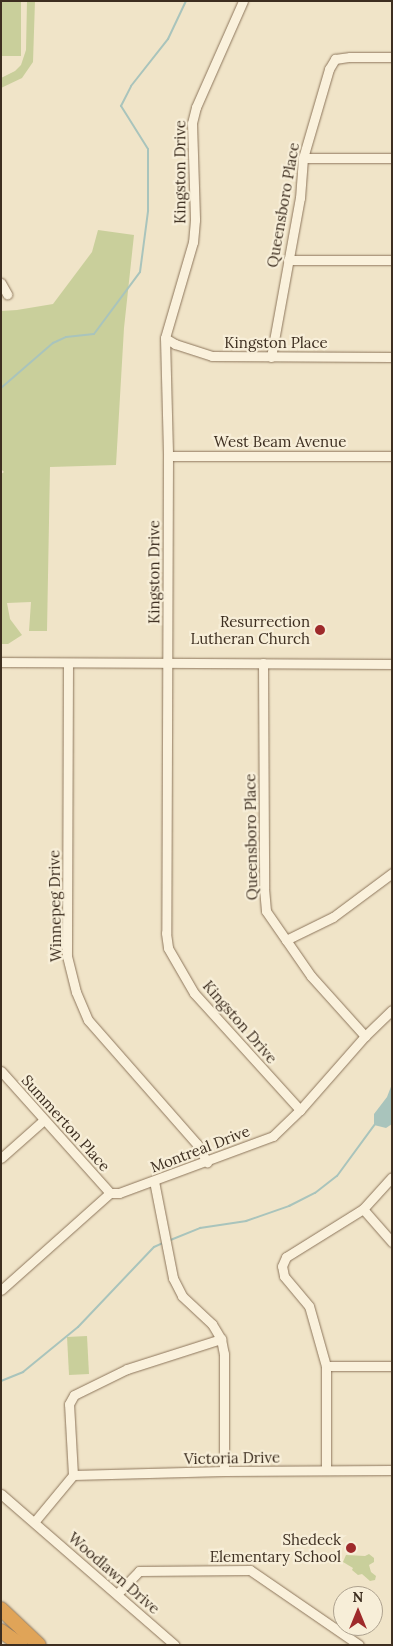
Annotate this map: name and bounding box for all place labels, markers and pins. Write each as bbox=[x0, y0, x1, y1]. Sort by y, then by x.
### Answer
place label: Resurrection Lutheran Church bbox=[190, 612, 310, 647]
marker: Resurrection Lutheran Church bbox=[314, 624, 326, 636]
place label: Shedeck Elementary School bbox=[210, 1530, 341, 1565]
marker: Shedeck Elementary School bbox=[345, 1542, 357, 1554]

